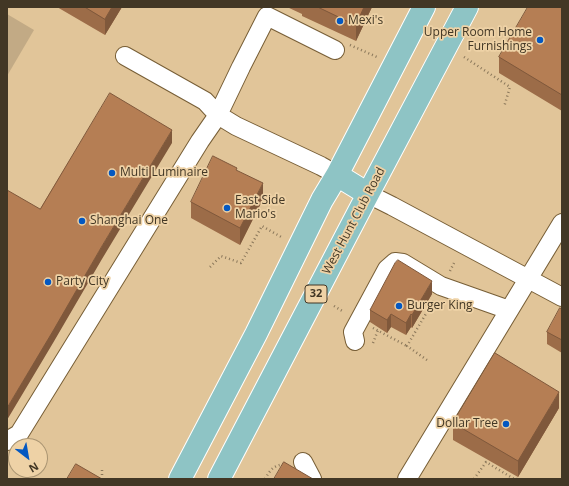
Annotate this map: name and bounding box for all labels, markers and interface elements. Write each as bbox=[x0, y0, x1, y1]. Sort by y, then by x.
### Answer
place label: Mexi's bbox=[348, 14, 383, 28]
marker: Mexi's bbox=[335, 16, 345, 26]
place label: Upper Room Home Furnishings bbox=[424, 26, 532, 54]
marker: Upper Room Home Furnishings bbox=[535, 35, 545, 45]
street label: West Hunt Club Road bbox=[320, 165, 388, 277]
place label: Multi Luminaire bbox=[120, 166, 208, 180]
marker: Multi Luminaire bbox=[107, 168, 117, 178]
place label: East Side Mario's bbox=[235, 194, 285, 222]
marker: East Side Mario's bbox=[222, 203, 232, 213]
place label: Shanghai One bbox=[90, 214, 168, 228]
marker: Shanghai One bbox=[77, 216, 87, 226]
place label: Party City bbox=[56, 275, 109, 289]
marker: Party City bbox=[43, 277, 53, 287]
road number: 32 bbox=[305, 285, 327, 303]
place label: Burger King bbox=[407, 299, 473, 313]
marker: Burger King bbox=[394, 301, 404, 311]
place label: Dollar Tree bbox=[436, 417, 498, 431]
marker: Dollar Tree bbox=[501, 419, 511, 429]
north arrow bbox=[8, 438, 48, 478]
text: N bbox=[26, 459, 42, 477]

